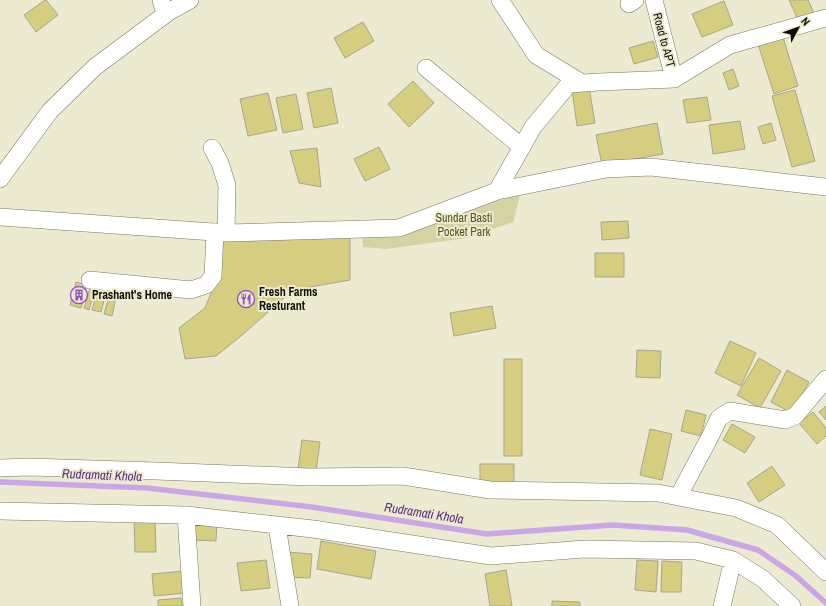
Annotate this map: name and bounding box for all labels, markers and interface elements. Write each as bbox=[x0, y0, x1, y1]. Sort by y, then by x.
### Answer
north arrow bbox=[778, 8, 818, 48]
street label: Road to APT bbox=[649, 11, 679, 69]
text: N bbox=[798, 14, 813, 28]
park label: Sundar Basti Pocket Park bbox=[436, 210, 492, 240]
place label: Fresh Farms Resturant bbox=[259, 284, 318, 314]
building icon: Prashant's Home bbox=[69, 285, 89, 305]
place label: Prashant's Home bbox=[92, 287, 173, 303]
restaurant icon: Fresh Farms Resturant bbox=[236, 289, 256, 309]
water label: Rudramati Khola bbox=[62, 465, 142, 485]
water label: Rudramati Khola bbox=[383, 498, 465, 528]

